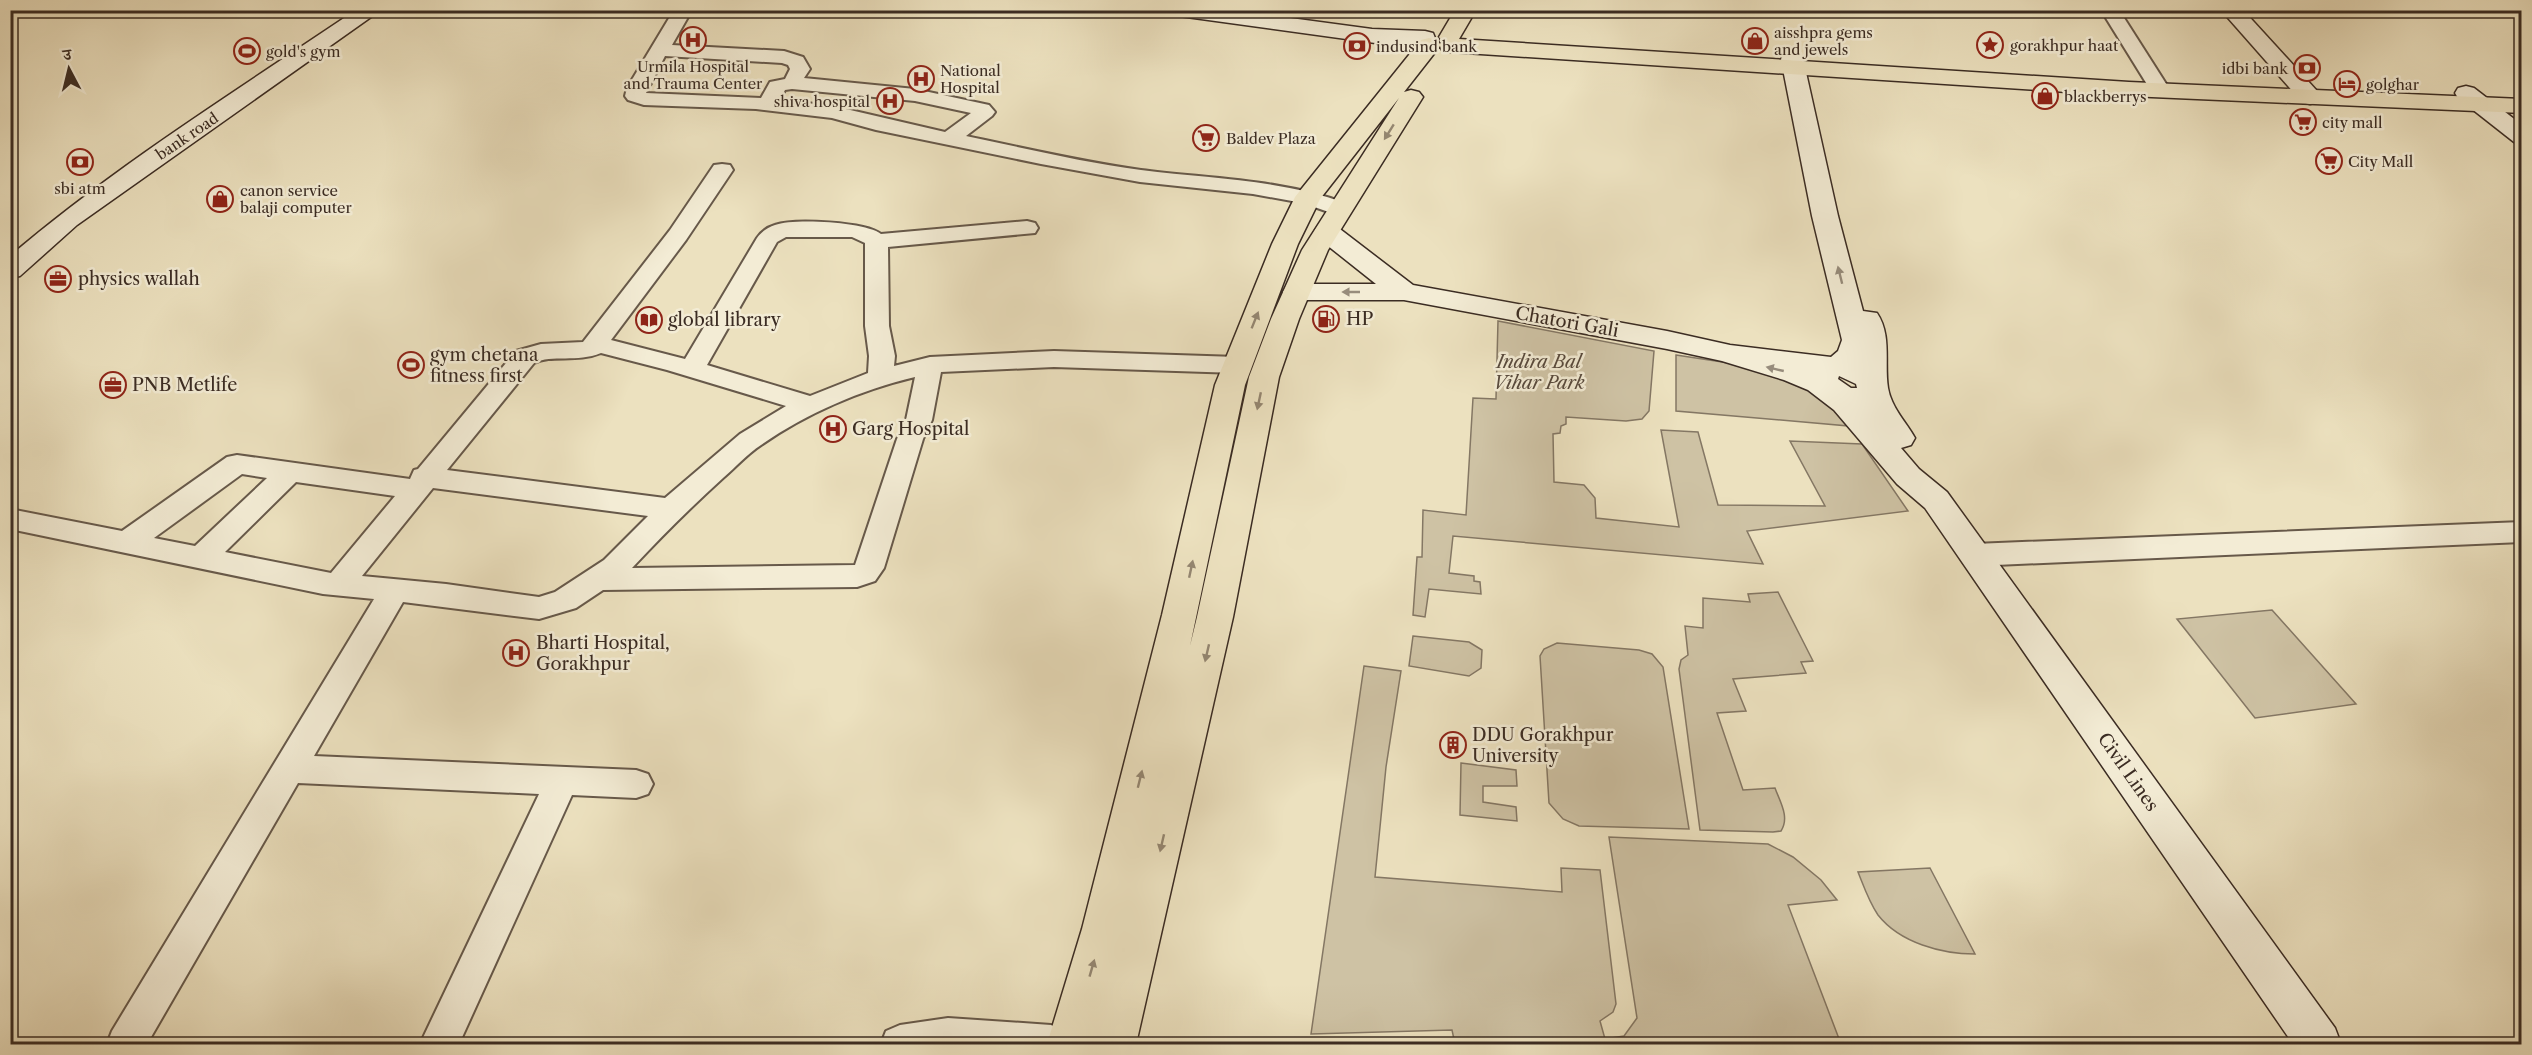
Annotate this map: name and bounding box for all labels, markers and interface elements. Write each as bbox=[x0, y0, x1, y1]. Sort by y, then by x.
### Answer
place label: aisshpra gems and jewels bbox=[1774, 23, 1873, 59]
hospital icon: Urmila Hospital and Trauma Center bbox=[678, 25, 708, 55]
shop icon: aisshpra gems and jewels bbox=[1740, 26, 1770, 56]
place icon: gorakhpur haat bbox=[1975, 30, 2005, 60]
bank icon: indusind bank bbox=[1342, 31, 1372, 61]
sports icon: gold's gym bbox=[232, 36, 262, 66]
place label: gorakhpur haat bbox=[2010, 36, 2119, 55]
place label: indusind bank bbox=[1376, 37, 1478, 56]
north arrow bbox=[39, 39, 99, 99]
place label: gold's gym bbox=[266, 42, 341, 61]
text: उ bbox=[61, 43, 74, 65]
bank icon: idbi bank bbox=[2292, 53, 2322, 83]
place label: Urmila Hospital and Trauma Center bbox=[624, 57, 763, 93]
place label: idbi bank bbox=[2222, 59, 2289, 78]
place label: National Hospital bbox=[940, 61, 1001, 97]
hospital icon: National Hospital bbox=[906, 64, 936, 94]
hotel icon: golghar bbox=[2332, 69, 2362, 99]
place label: golghar bbox=[2366, 75, 2420, 94]
shop icon: blackberrys bbox=[2030, 81, 2060, 111]
hospital icon: shiva hospital bbox=[875, 86, 905, 116]
place label: blackberrys bbox=[2064, 87, 2147, 106]
place label: shiva hospital bbox=[774, 92, 871, 111]
supermarket icon: city mall bbox=[2288, 107, 2318, 137]
street label: bank road bbox=[152, 108, 222, 164]
place label: city mall bbox=[2322, 113, 2383, 132]
supermarket icon: Baldev Plaza bbox=[1191, 123, 1221, 153]
one-way arrow bbox=[1383, 124, 1394, 140]
place label: Baldev Plaza bbox=[1226, 129, 1316, 148]
supermarket icon: City Mall bbox=[2314, 146, 2344, 176]
bank icon: sbi atm bbox=[65, 147, 95, 177]
place label: City Mall bbox=[2348, 152, 2414, 171]
place label: sbi atm bbox=[54, 179, 106, 198]
place label: canon service balaji computer bbox=[240, 181, 352, 217]
shop icon: canon service balaji computer bbox=[205, 184, 235, 214]
office icon: physics wallah bbox=[43, 264, 73, 294]
one-way arrow bbox=[1834, 265, 1844, 284]
place label: physics wallah bbox=[78, 268, 200, 290]
one-way arrow bbox=[1341, 287, 1360, 297]
street label: Chatori Gali bbox=[1514, 302, 1621, 342]
fuel station icon: HP bbox=[1311, 304, 1341, 334]
library icon: global library bbox=[634, 305, 664, 335]
place label: HP bbox=[1346, 308, 1373, 330]
place label: global library bbox=[668, 309, 782, 331]
one-way arrow bbox=[1250, 311, 1260, 329]
place label: gym chetana fitness first bbox=[430, 344, 539, 387]
sports icon: gym chetana fitness first bbox=[396, 350, 426, 380]
park label: Indira Bal Vihar Park bbox=[1493, 351, 1585, 394]
one-way arrow bbox=[1765, 364, 1784, 373]
office icon: PNB Metlife bbox=[98, 370, 128, 400]
place label: PNB Metlife bbox=[132, 374, 237, 396]
one-way arrow bbox=[1254, 391, 1263, 410]
hospital icon: Garg Hospital bbox=[818, 414, 848, 444]
place label: Garg Hospital bbox=[852, 418, 969, 440]
one-way arrow bbox=[1187, 560, 1196, 579]
place label: Bharti Hospital, Gorakhpur bbox=[536, 632, 670, 675]
hospital icon: Bharti Hospital, Gorakhpur bbox=[501, 638, 531, 668]
one-way arrow bbox=[1201, 644, 1211, 662]
place label: DDU Gorakhpur University bbox=[1472, 724, 1614, 767]
street label: Civil Lines bbox=[2093, 728, 2163, 816]
building icon: DDU Gorakhpur University bbox=[1438, 730, 1468, 760]
one-way arrow bbox=[1136, 770, 1146, 789]
one-way arrow bbox=[1157, 834, 1167, 852]
one-way arrow bbox=[1088, 959, 1097, 977]

